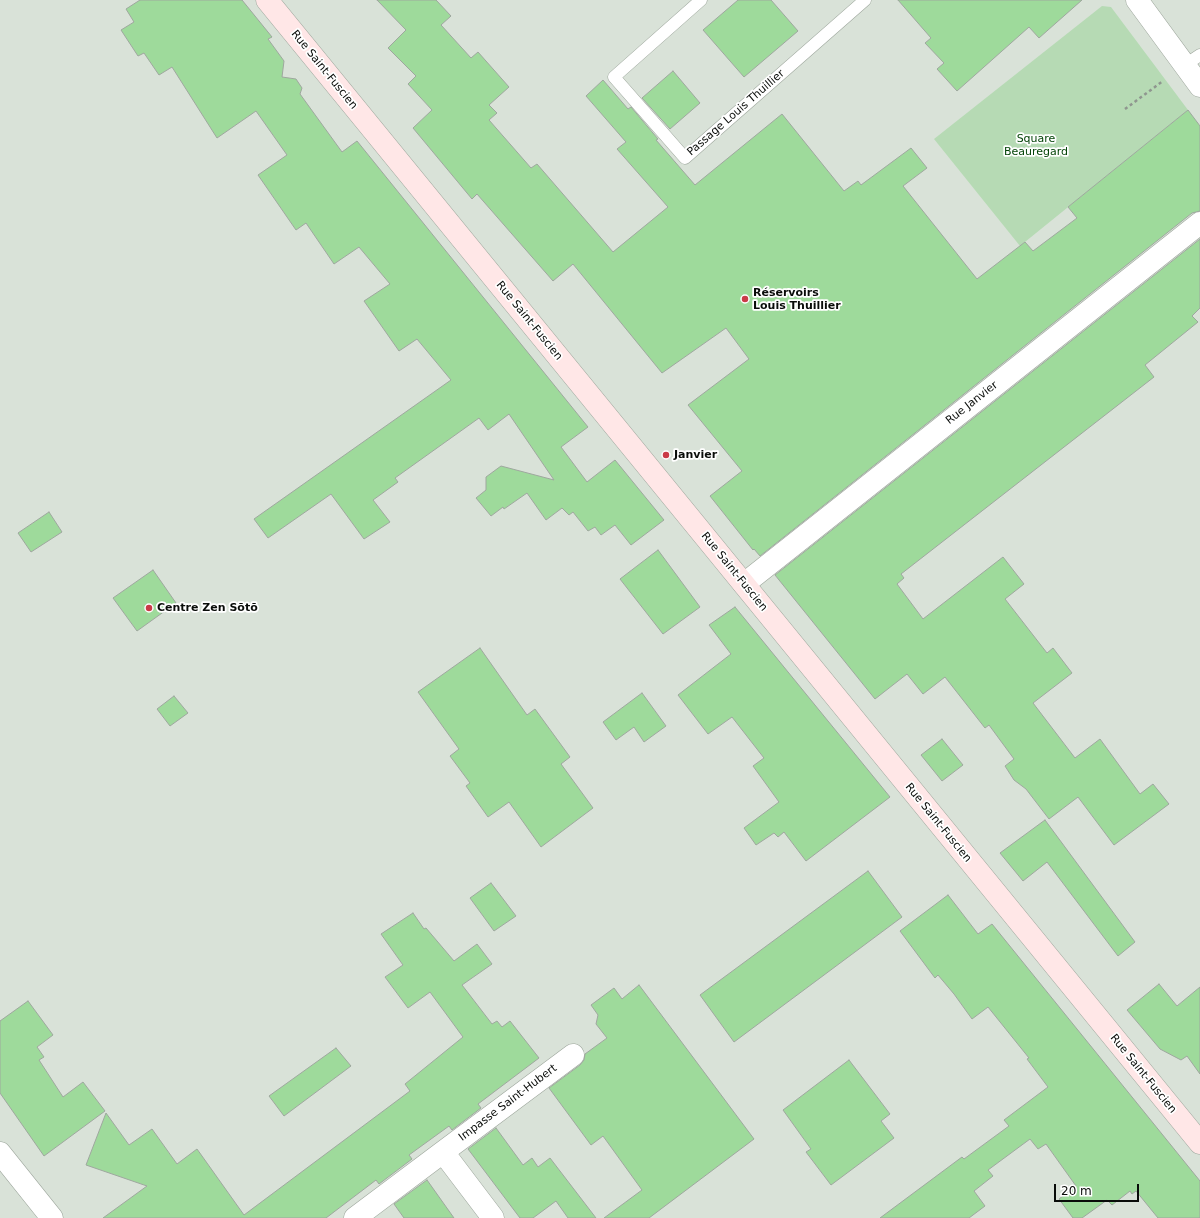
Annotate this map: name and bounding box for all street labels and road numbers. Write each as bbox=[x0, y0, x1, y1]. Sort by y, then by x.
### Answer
street label: Rue Saint-Fuscien bbox=[288, 28, 360, 112]
street label: Passage Louis Thuillier bbox=[685, 67, 787, 159]
street label: Rue Saint-Fuscien bbox=[493, 279, 565, 363]
street label: Rue Janvier bbox=[943, 379, 1001, 427]
street label: Rue Saint-Fuscien bbox=[698, 530, 770, 614]
street label: Rue Saint-Fuscien bbox=[902, 781, 974, 865]
street label: Rue Saint-Fuscien bbox=[1107, 1032, 1179, 1116]
street label: Impasse Saint-Hubert bbox=[456, 1062, 560, 1144]

